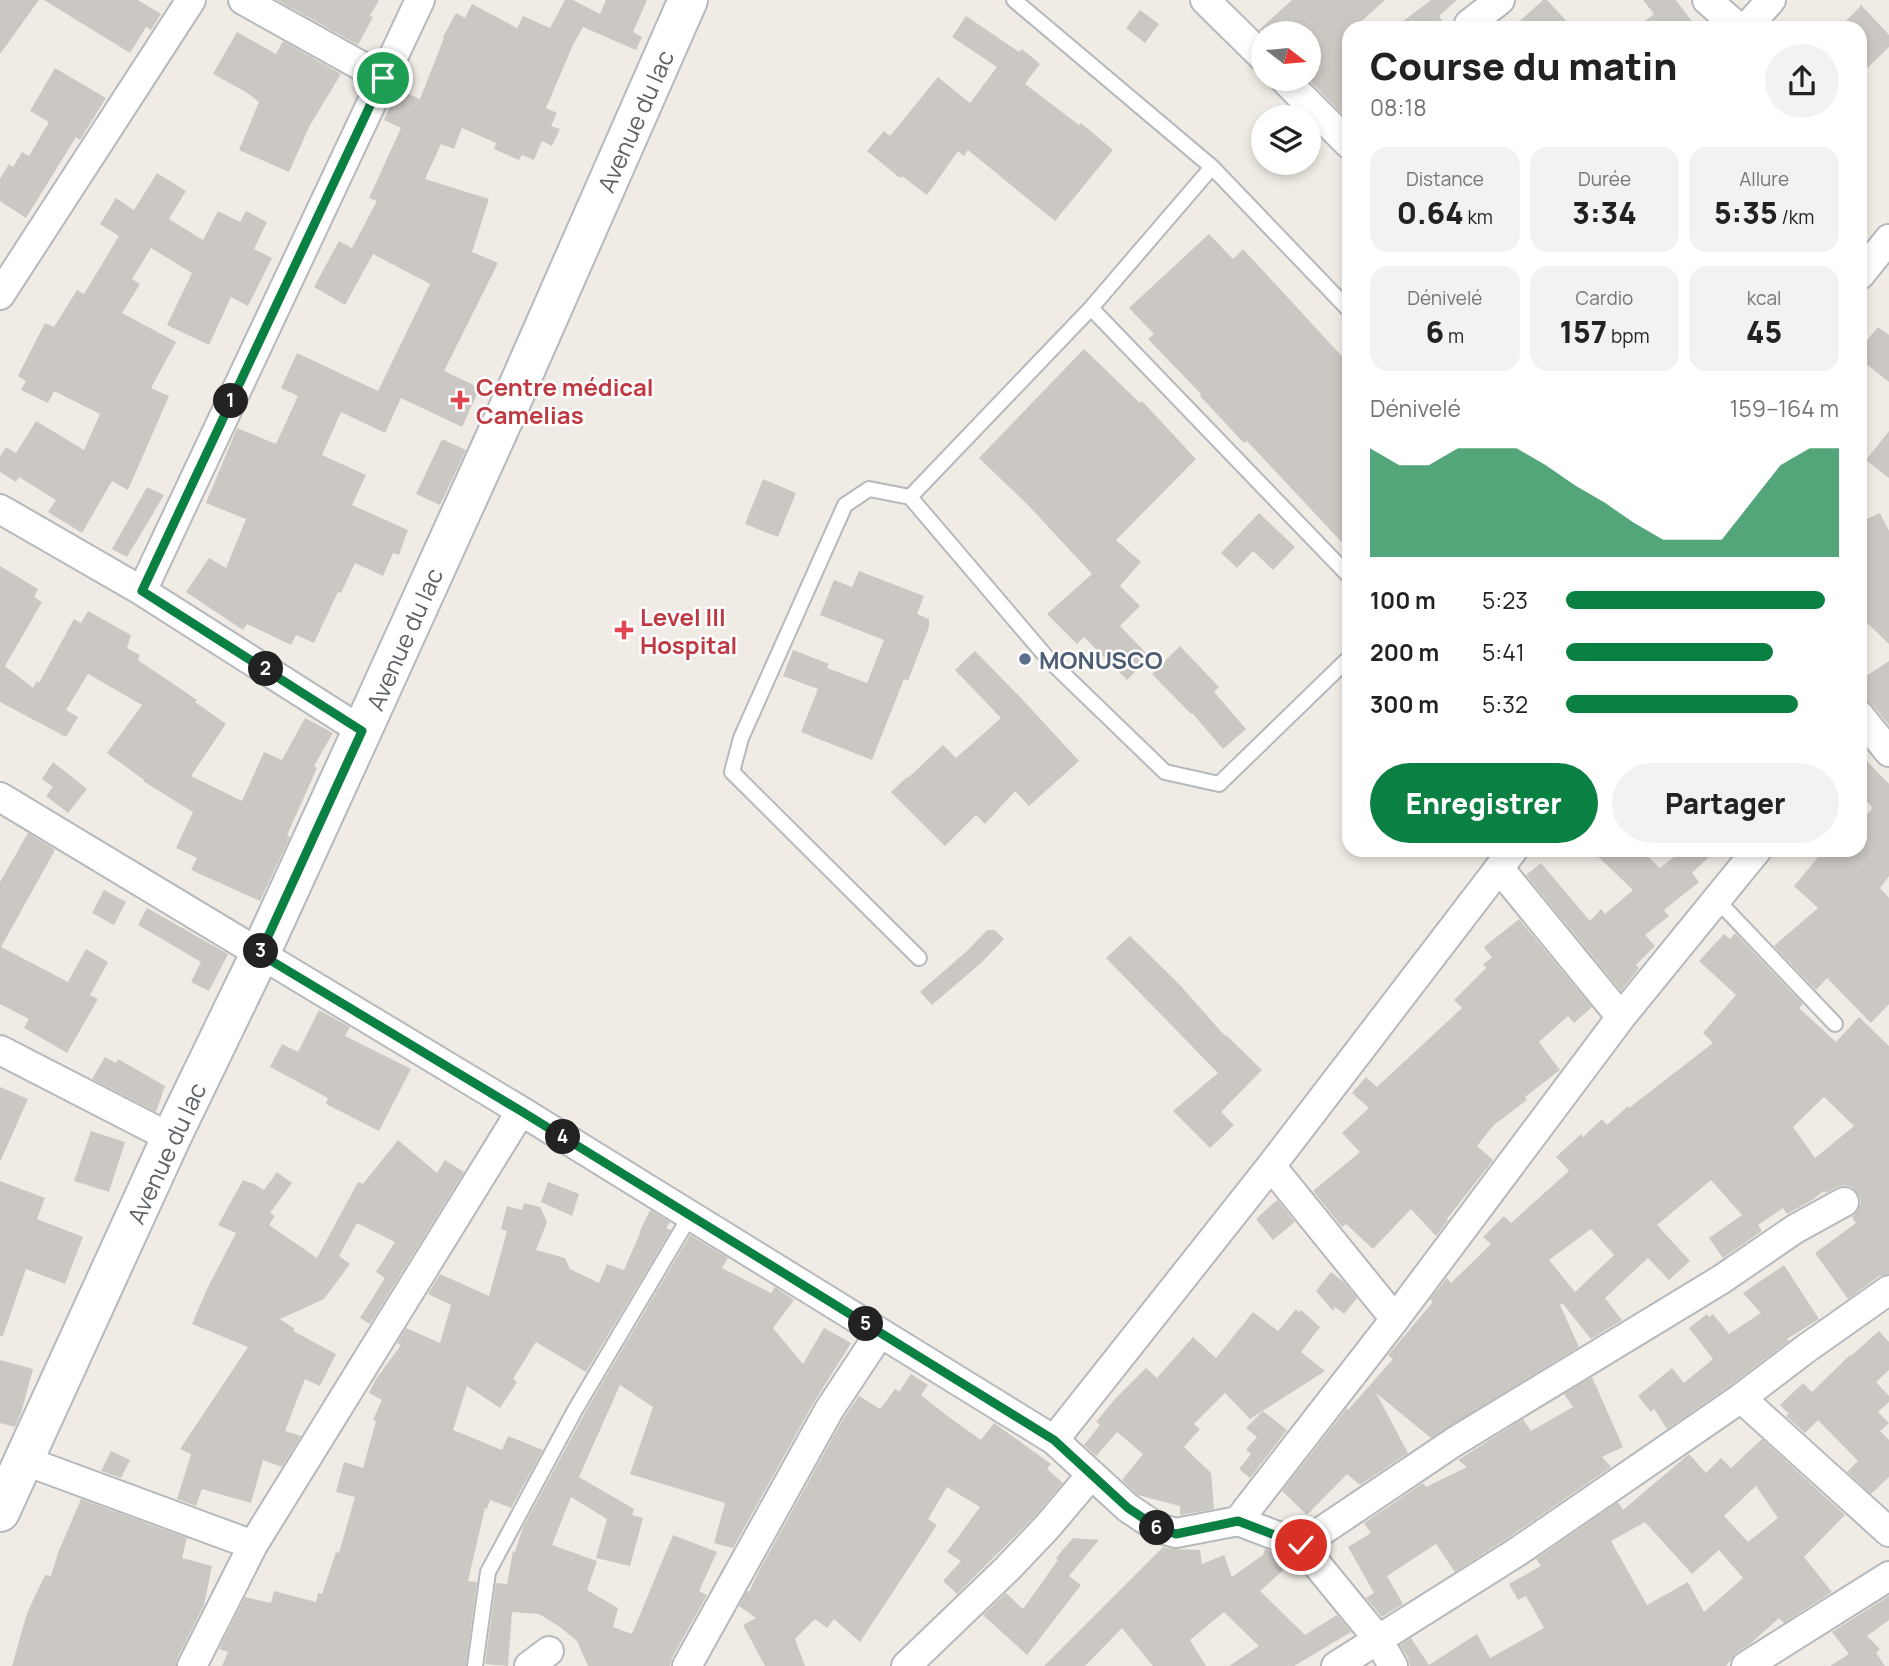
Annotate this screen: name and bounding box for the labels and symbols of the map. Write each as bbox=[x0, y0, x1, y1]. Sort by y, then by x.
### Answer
north arrow bbox=[1251, 21, 1321, 91]
street label: Avenue du lac bbox=[589, 45, 681, 197]
pin bbox=[353, 48, 413, 108]
place label: Centre médical Camelias bbox=[476, 370, 654, 431]
pin: 1 bbox=[214, 384, 248, 418]
marker: Centre médical Camelias bbox=[450, 390, 470, 410]
street label: Avenue du lac bbox=[358, 563, 450, 715]
place label: Level III Hospital bbox=[640, 600, 737, 661]
marker: Level III Hospital bbox=[614, 620, 634, 640]
place label: MONUSCO bbox=[1039, 643, 1163, 676]
marker: MONUSCO bbox=[1017, 651, 1033, 667]
pin: 2 bbox=[248, 652, 284, 686]
pin: 3 bbox=[244, 934, 278, 968]
street label: Avenue du lac bbox=[119, 1077, 213, 1229]
pin: 4 bbox=[546, 1120, 580, 1154]
pin: 5 bbox=[848, 1306, 884, 1342]
pin: 6 bbox=[1140, 1510, 1174, 1546]
pin bbox=[1271, 1515, 1331, 1575]

